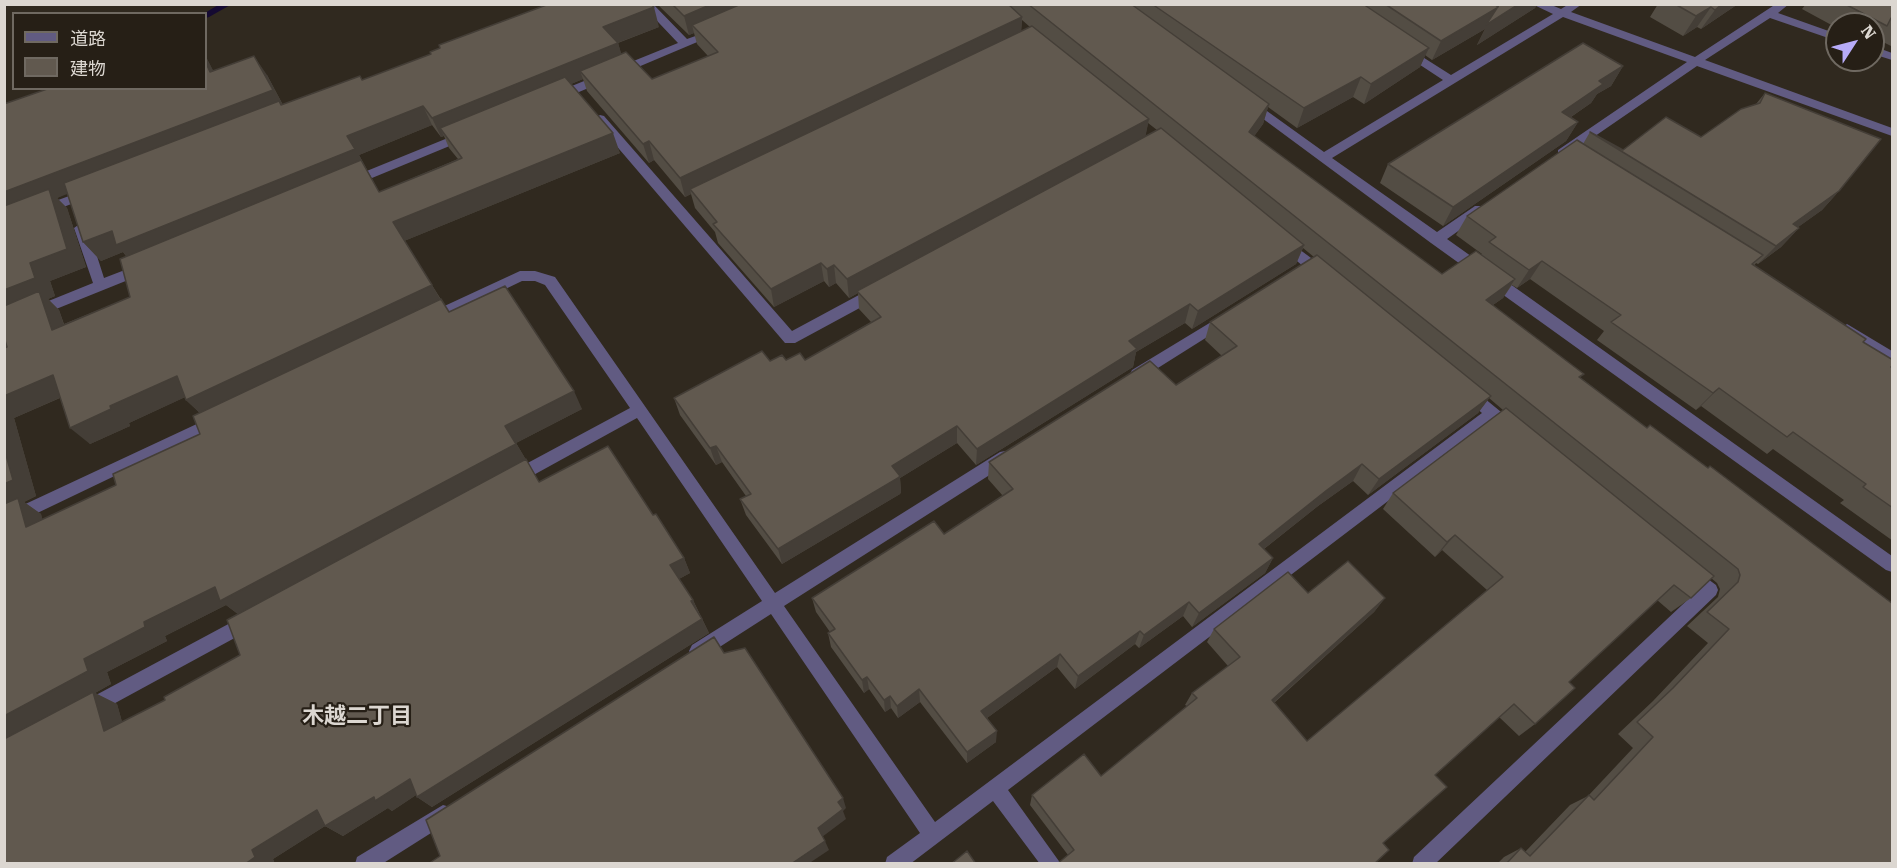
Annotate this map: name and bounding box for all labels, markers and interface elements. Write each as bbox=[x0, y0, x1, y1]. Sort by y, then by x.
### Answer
legend bbox=[12, 12, 207, 90]
north arrow bbox=[1825, 12, 1885, 72]
text: N bbox=[1857, 22, 1880, 43]
text: 道路 bbox=[70, 28, 106, 49]
text: 建物 bbox=[70, 58, 106, 79]
district label: 木越二丁目 bbox=[302, 704, 412, 730]

